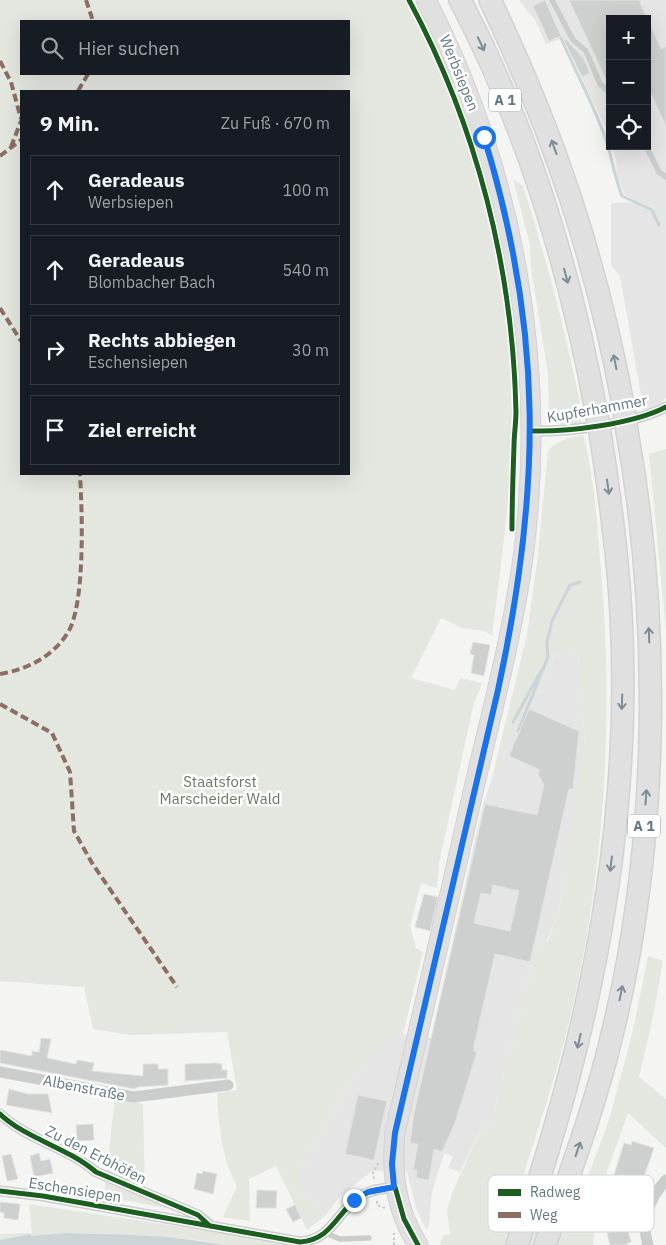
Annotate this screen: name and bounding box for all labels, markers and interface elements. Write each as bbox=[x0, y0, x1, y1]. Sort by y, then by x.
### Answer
map controls bbox=[606, 15, 651, 150]
button: + bbox=[606, 15, 651, 60]
search box bbox=[20, 20, 350, 75]
street label: Werbsiepen bbox=[436, 32, 483, 114]
icon: search bbox=[38, 34, 66, 62]
text: Hier suchen bbox=[78, 36, 180, 60]
one-way arrow bbox=[477, 36, 486, 51]
button: − bbox=[606, 60, 651, 105]
road number: A 1 bbox=[489, 88, 521, 112]
button: locate bbox=[606, 105, 651, 150]
text: 9 Min. bbox=[40, 109, 100, 137]
text: Zu Fuß · 670 m bbox=[221, 113, 330, 133]
route start bbox=[473, 126, 496, 149]
one-way arrow bbox=[549, 140, 558, 155]
text: Geradeaus bbox=[88, 168, 185, 192]
icon: ahead bbox=[41, 176, 69, 204]
text: 100 m bbox=[282, 180, 329, 200]
text: Werbsiepen bbox=[88, 192, 174, 212]
text: Geradeaus bbox=[88, 248, 185, 272]
icon: ahead bbox=[41, 256, 69, 284]
text: 540 m bbox=[282, 260, 329, 280]
one-way arrow bbox=[562, 268, 571, 284]
text: Blombacher Bach bbox=[88, 272, 215, 292]
text: Rechts abbiegen bbox=[88, 328, 236, 352]
icon: right bbox=[41, 336, 69, 364]
text: 30 m bbox=[292, 340, 329, 360]
text: Eschensiepen bbox=[88, 352, 188, 372]
one-way arrow bbox=[610, 354, 619, 370]
street label: Kupferhammer bbox=[545, 390, 649, 427]
icon: arrive bbox=[41, 416, 69, 444]
text: Ziel erreicht bbox=[88, 418, 196, 442]
one-way arrow bbox=[603, 479, 613, 495]
one-way arrow bbox=[644, 627, 654, 643]
one-way arrow bbox=[617, 693, 626, 709]
park label: Staatsforst Marscheider Wald bbox=[159, 772, 281, 808]
one-way arrow bbox=[642, 789, 651, 805]
road number: A 1 bbox=[628, 814, 660, 838]
one-way arrow bbox=[606, 855, 616, 871]
one-way arrow bbox=[617, 985, 627, 1001]
one-way arrow bbox=[574, 1032, 583, 1048]
street label: Albenstraße bbox=[42, 1070, 127, 1105]
street label: Zu den Erbhöfen bbox=[42, 1121, 150, 1188]
one-way arrow bbox=[574, 1142, 584, 1158]
street label: Eschensiepen bbox=[27, 1173, 123, 1206]
legend bbox=[488, 1175, 654, 1232]
text: Radweg bbox=[530, 1183, 581, 1201]
route end bbox=[343, 1189, 366, 1212]
text: Weg bbox=[530, 1206, 558, 1224]

